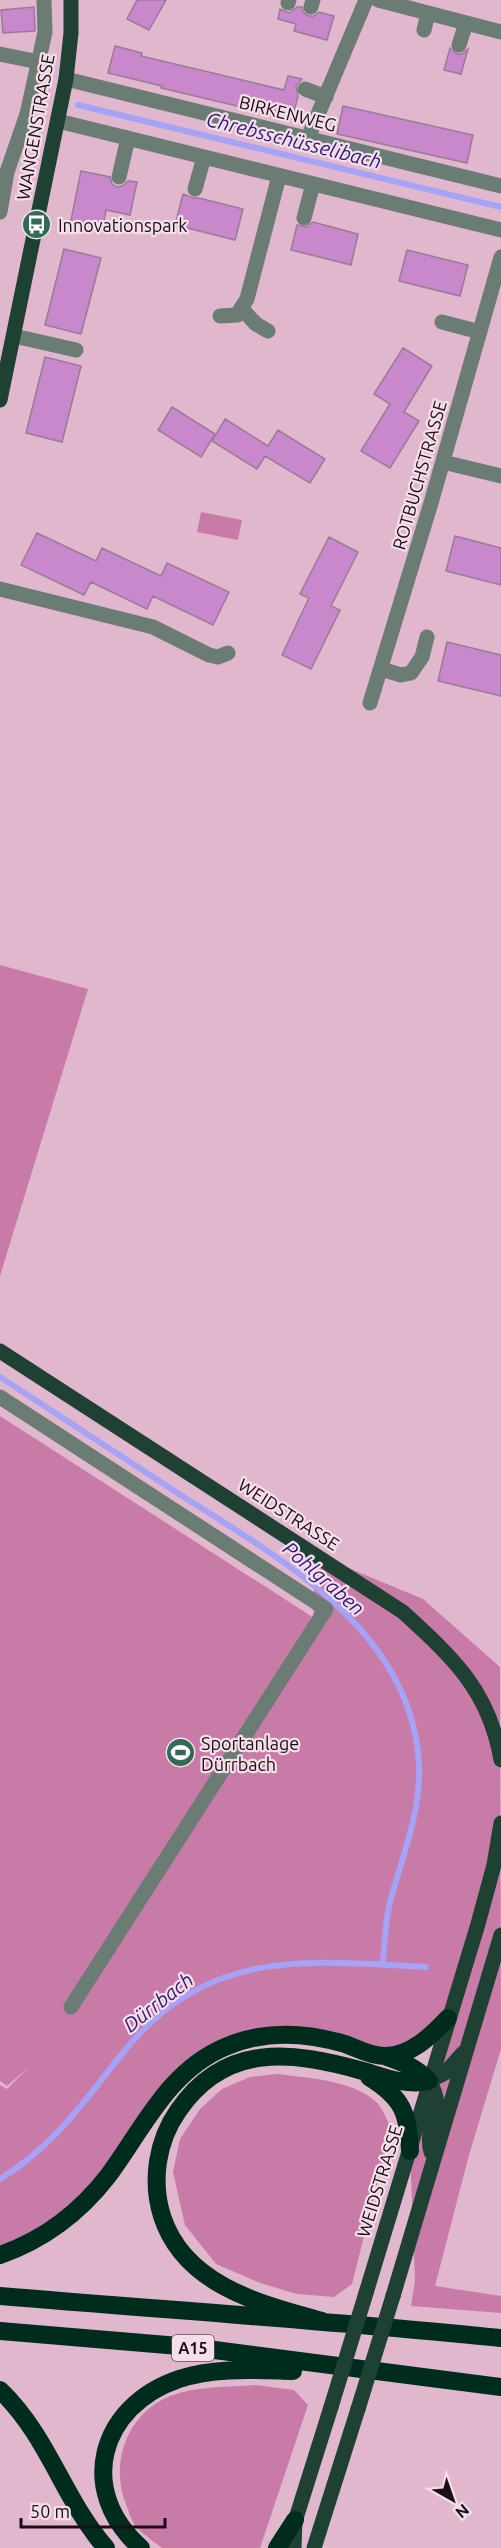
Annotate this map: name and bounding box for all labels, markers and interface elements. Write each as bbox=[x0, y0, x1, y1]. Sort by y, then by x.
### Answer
street label: WANGENSTRASSE bbox=[12, 52, 58, 202]
street label: BIRKENWEG bbox=[237, 91, 339, 135]
water label: Chrebsschüsselibach bbox=[204, 107, 384, 173]
bus stop icon: Innovationspark bbox=[21, 209, 53, 241]
place label: Innovationspark bbox=[58, 215, 187, 235]
street label: ROTBUCHSTRASSE bbox=[388, 398, 450, 552]
street label: WEIDSTRASSE bbox=[235, 1474, 343, 1554]
water label: Pohlgraben bbox=[279, 1536, 369, 1620]
place label: Sportanlage Dürrbach bbox=[201, 1733, 299, 1774]
sports icon: Sportanlage Dürrbach bbox=[164, 1737, 196, 1769]
water label: Dürrbach bbox=[119, 1968, 197, 2036]
street label: WEIDSTRASSE bbox=[352, 2123, 406, 2239]
road number: A15 bbox=[172, 2335, 214, 2361]
north arrow bbox=[423, 2470, 483, 2530]
scale bar bbox=[21, 2491, 165, 2529]
text: 50 m bbox=[30, 2501, 70, 2521]
text: N bbox=[452, 2501, 473, 2522]

